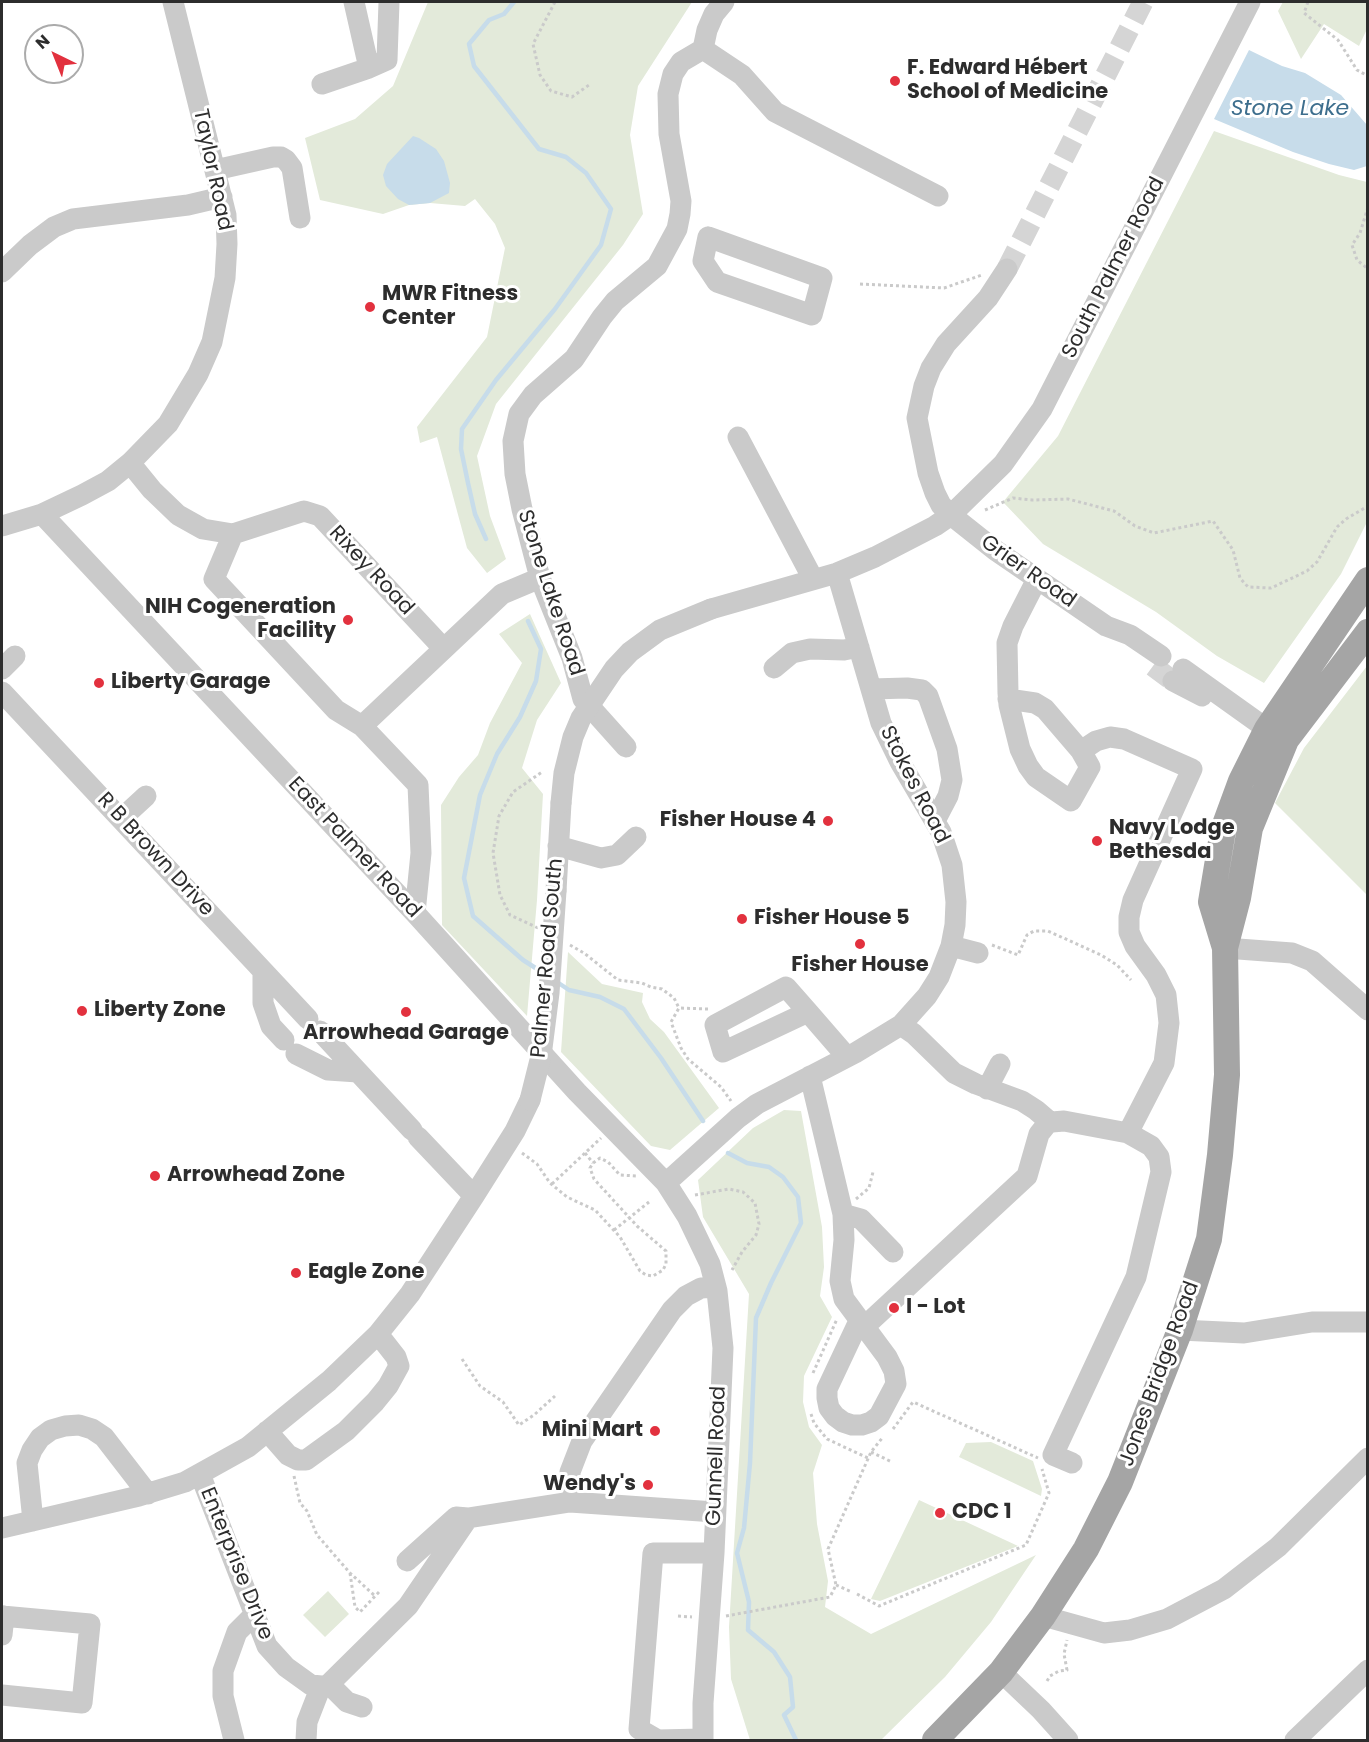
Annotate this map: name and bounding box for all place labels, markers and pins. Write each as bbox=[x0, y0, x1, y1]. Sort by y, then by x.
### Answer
place label: F. Edward Hébert School of Medicine bbox=[907, 56, 1108, 106]
marker: F. Edward Hébert School of Medicine bbox=[888, 74, 902, 88]
place label: MWR Fitness Center bbox=[382, 282, 518, 332]
marker: MWR Fitness Center bbox=[363, 300, 377, 314]
place label: NIH Cogeneration Facility bbox=[145, 595, 336, 645]
marker: NIH Cogeneration Facility bbox=[341, 613, 355, 627]
place label: Liberty Garage bbox=[111, 670, 270, 696]
marker: Liberty Garage bbox=[92, 676, 106, 690]
place label: Fisher House 4 bbox=[660, 808, 816, 834]
marker: Fisher House 4 bbox=[821, 814, 835, 828]
place label: Navy Lodge Bethesda bbox=[1109, 816, 1235, 866]
marker: Navy Lodge Bethesda bbox=[1090, 834, 1104, 848]
place label: Fisher House 5 bbox=[754, 906, 910, 932]
marker: Fisher House 5 bbox=[735, 912, 749, 926]
marker: Fisher House bbox=[853, 937, 867, 951]
place label: Fisher House bbox=[791, 953, 929, 979]
place label: Liberty Zone bbox=[94, 998, 226, 1024]
marker: Liberty Zone bbox=[75, 1004, 89, 1018]
marker: Arrowhead Garage bbox=[399, 1005, 413, 1019]
place label: Arrowhead Garage bbox=[303, 1021, 509, 1047]
place label: Arrowhead Zone bbox=[167, 1163, 345, 1189]
marker: Arrowhead Zone bbox=[148, 1169, 162, 1183]
place label: Eagle Zone bbox=[308, 1260, 424, 1286]
marker: Eagle Zone bbox=[289, 1266, 303, 1280]
place label: I - Lot bbox=[906, 1295, 965, 1321]
marker: I - Lot bbox=[887, 1301, 901, 1315]
place label: Mini Mart bbox=[542, 1418, 643, 1444]
marker: Mini Mart bbox=[648, 1424, 662, 1438]
place label: Wendy's bbox=[543, 1472, 636, 1498]
marker: Wendy's bbox=[641, 1478, 655, 1492]
place label: CDC 1 bbox=[952, 1500, 1012, 1526]
marker: CDC 1 bbox=[933, 1506, 947, 1520]

